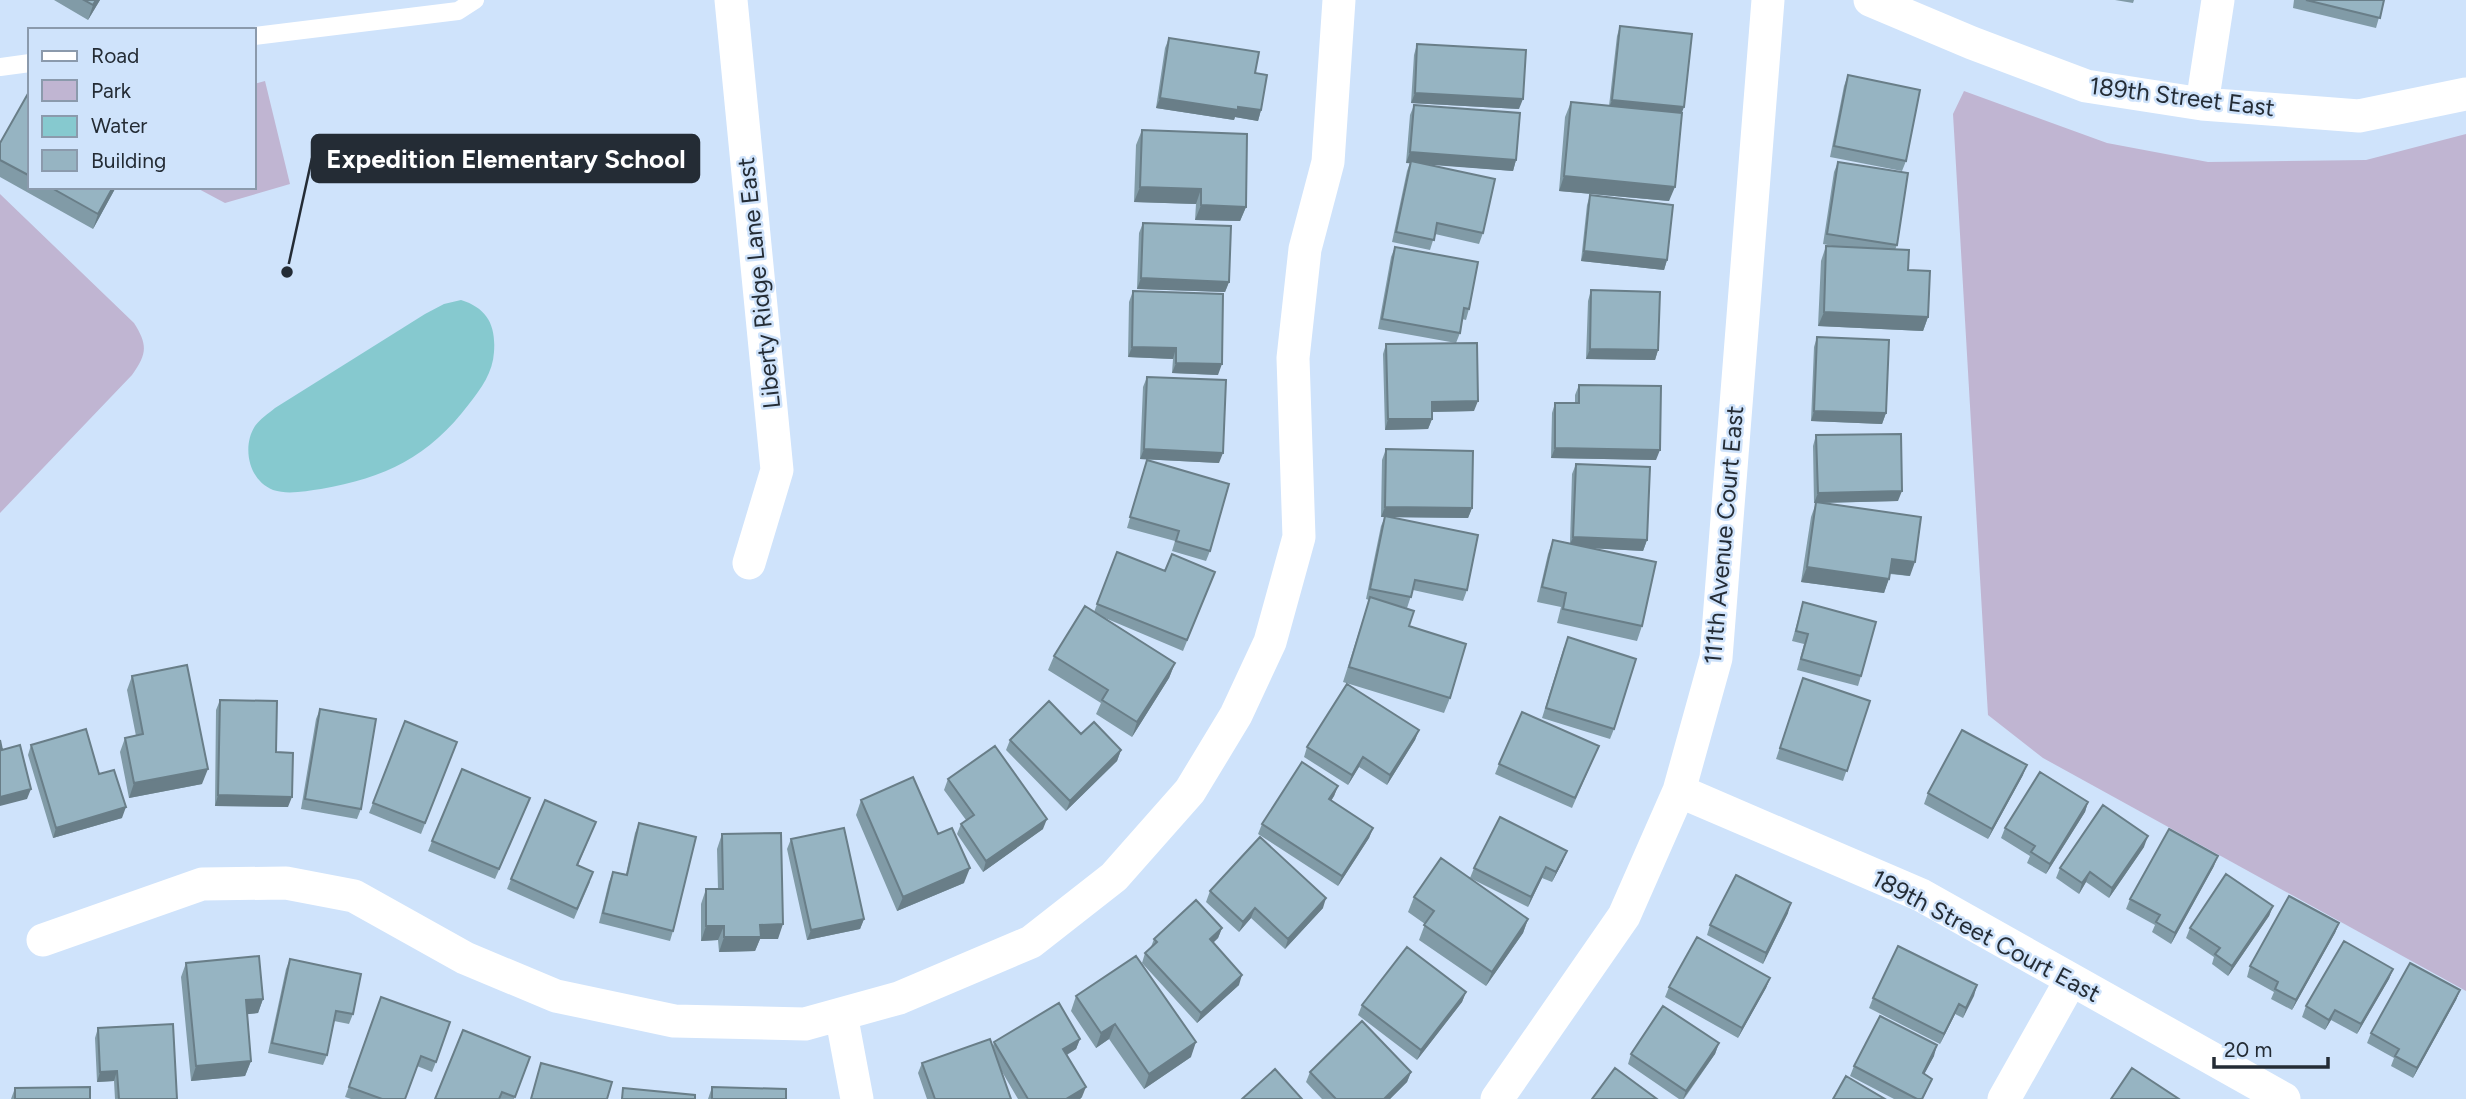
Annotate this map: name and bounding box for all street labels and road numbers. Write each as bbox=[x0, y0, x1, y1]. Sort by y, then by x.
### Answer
street label: 189th Street East bbox=[2088, 71, 2276, 122]
street label: Liberty Ridge Lane East bbox=[731, 156, 786, 410]
street label: 111th Avenue Court East bbox=[1698, 404, 1749, 666]
street label: 189th Street Court East bbox=[1867, 863, 2105, 1008]

